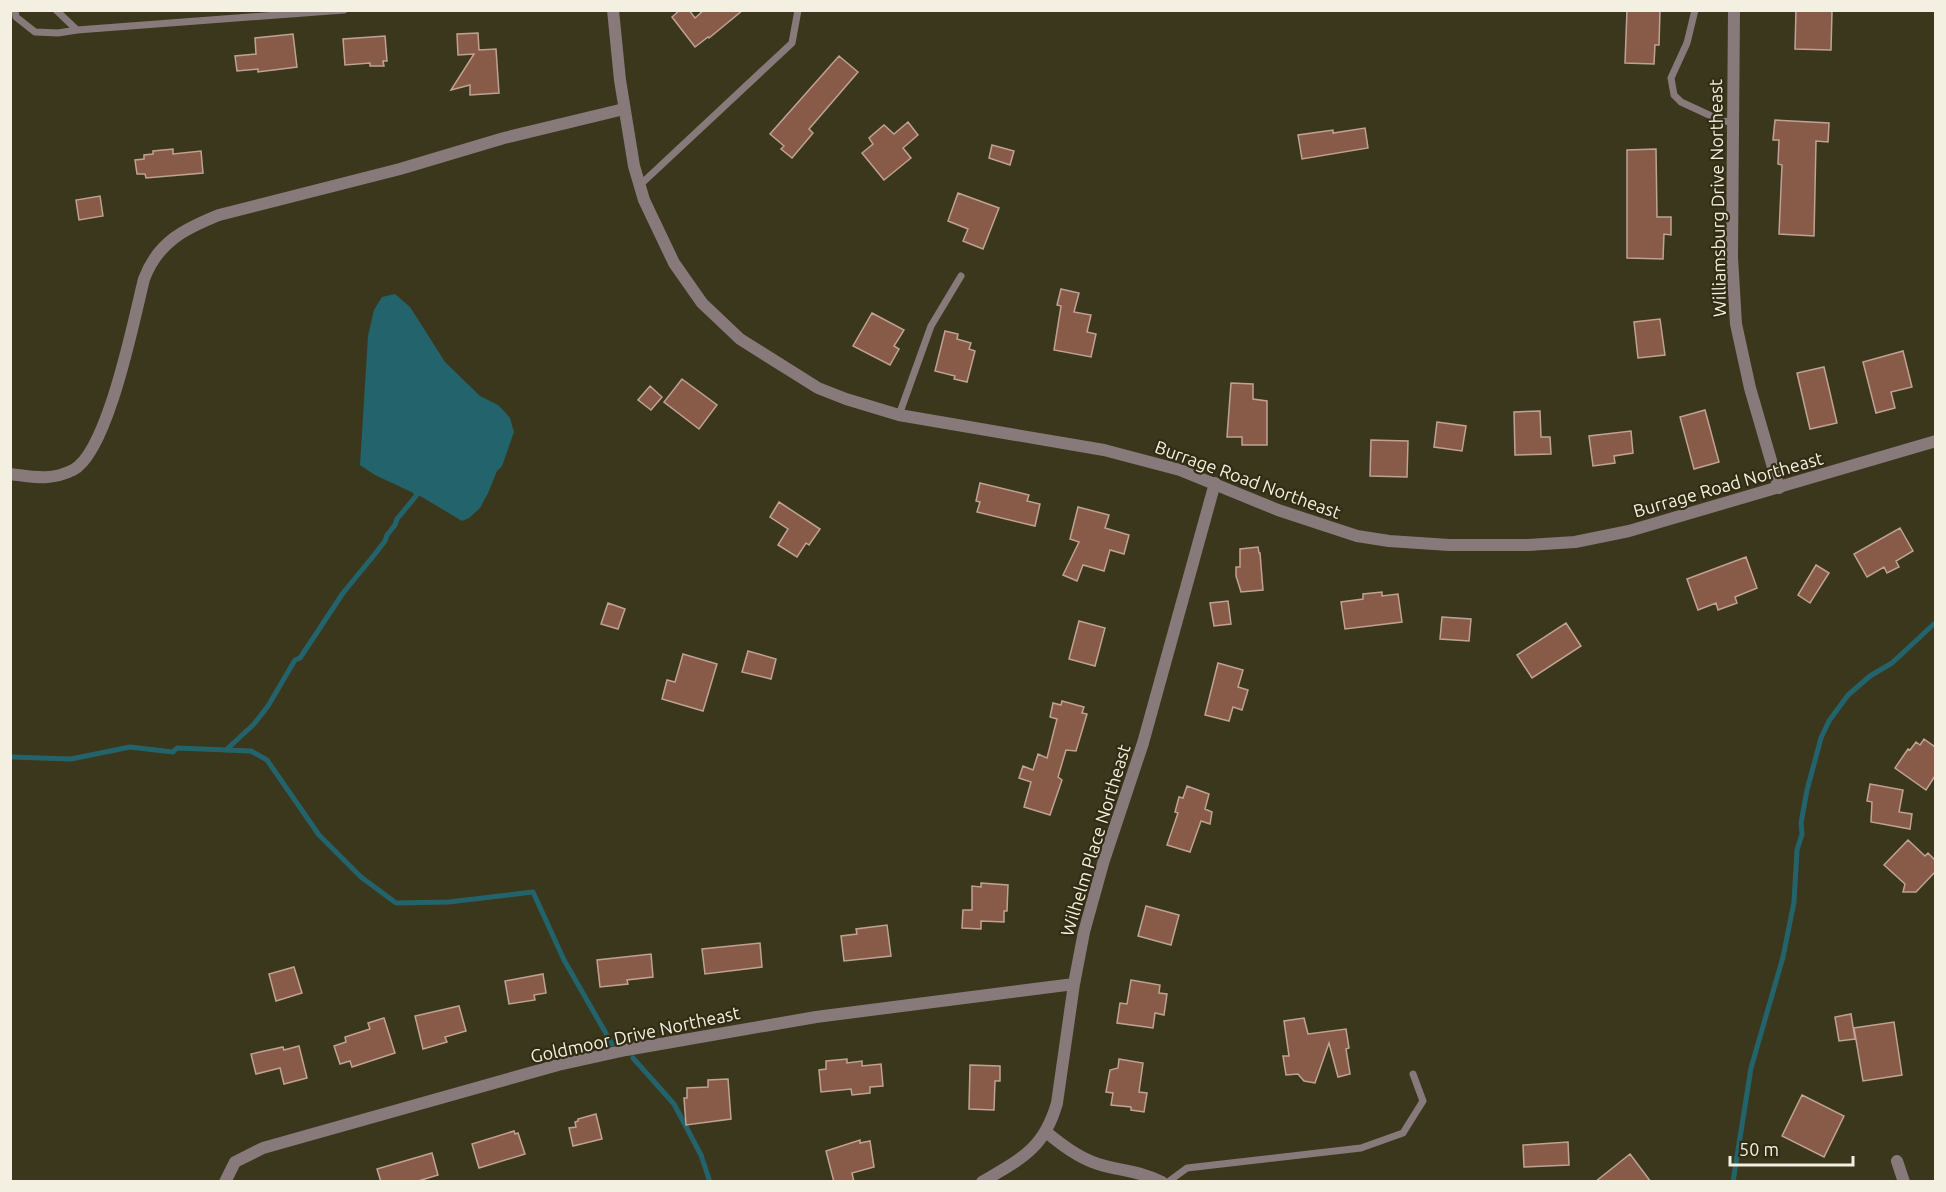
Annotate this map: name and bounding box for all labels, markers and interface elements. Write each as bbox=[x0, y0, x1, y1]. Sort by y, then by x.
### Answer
street label: Williamsburg Drive Northeast bbox=[1705, 79, 1729, 317]
street label: Burrage Road Northeast bbox=[1152, 436, 1344, 522]
street label: Burrage Road Northeast bbox=[1631, 447, 1825, 521]
street label: Wilhelm Place Northeast bbox=[1056, 742, 1134, 938]
street label: Goldmoor Drive Northeast bbox=[528, 1002, 742, 1066]
scale bar bbox=[1730, 1129, 1853, 1167]
text: 50 m bbox=[1739, 1139, 1779, 1159]

